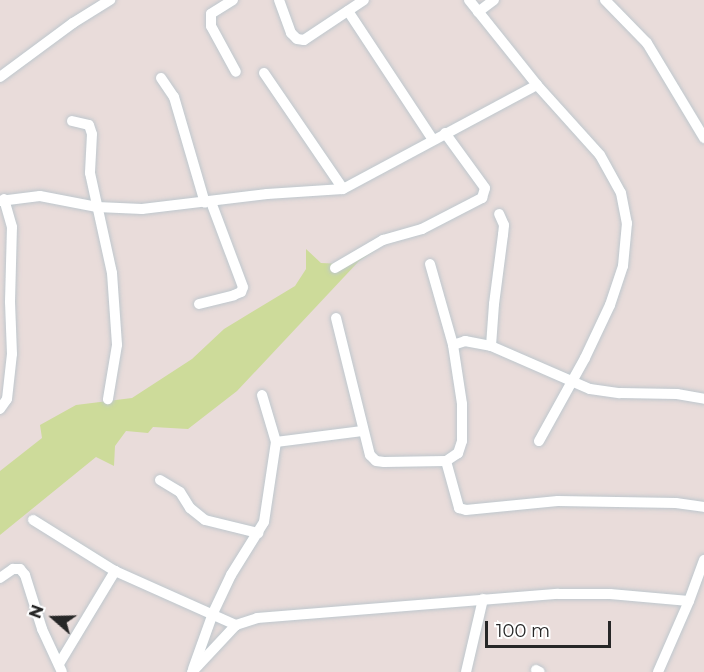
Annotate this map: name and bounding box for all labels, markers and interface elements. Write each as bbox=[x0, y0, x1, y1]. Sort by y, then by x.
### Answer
north arrow bbox=[24, 588, 84, 648]
text: N bbox=[25, 602, 48, 621]
scale bar bbox=[488, 609, 614, 647]
text: 100 m bbox=[496, 620, 550, 642]

